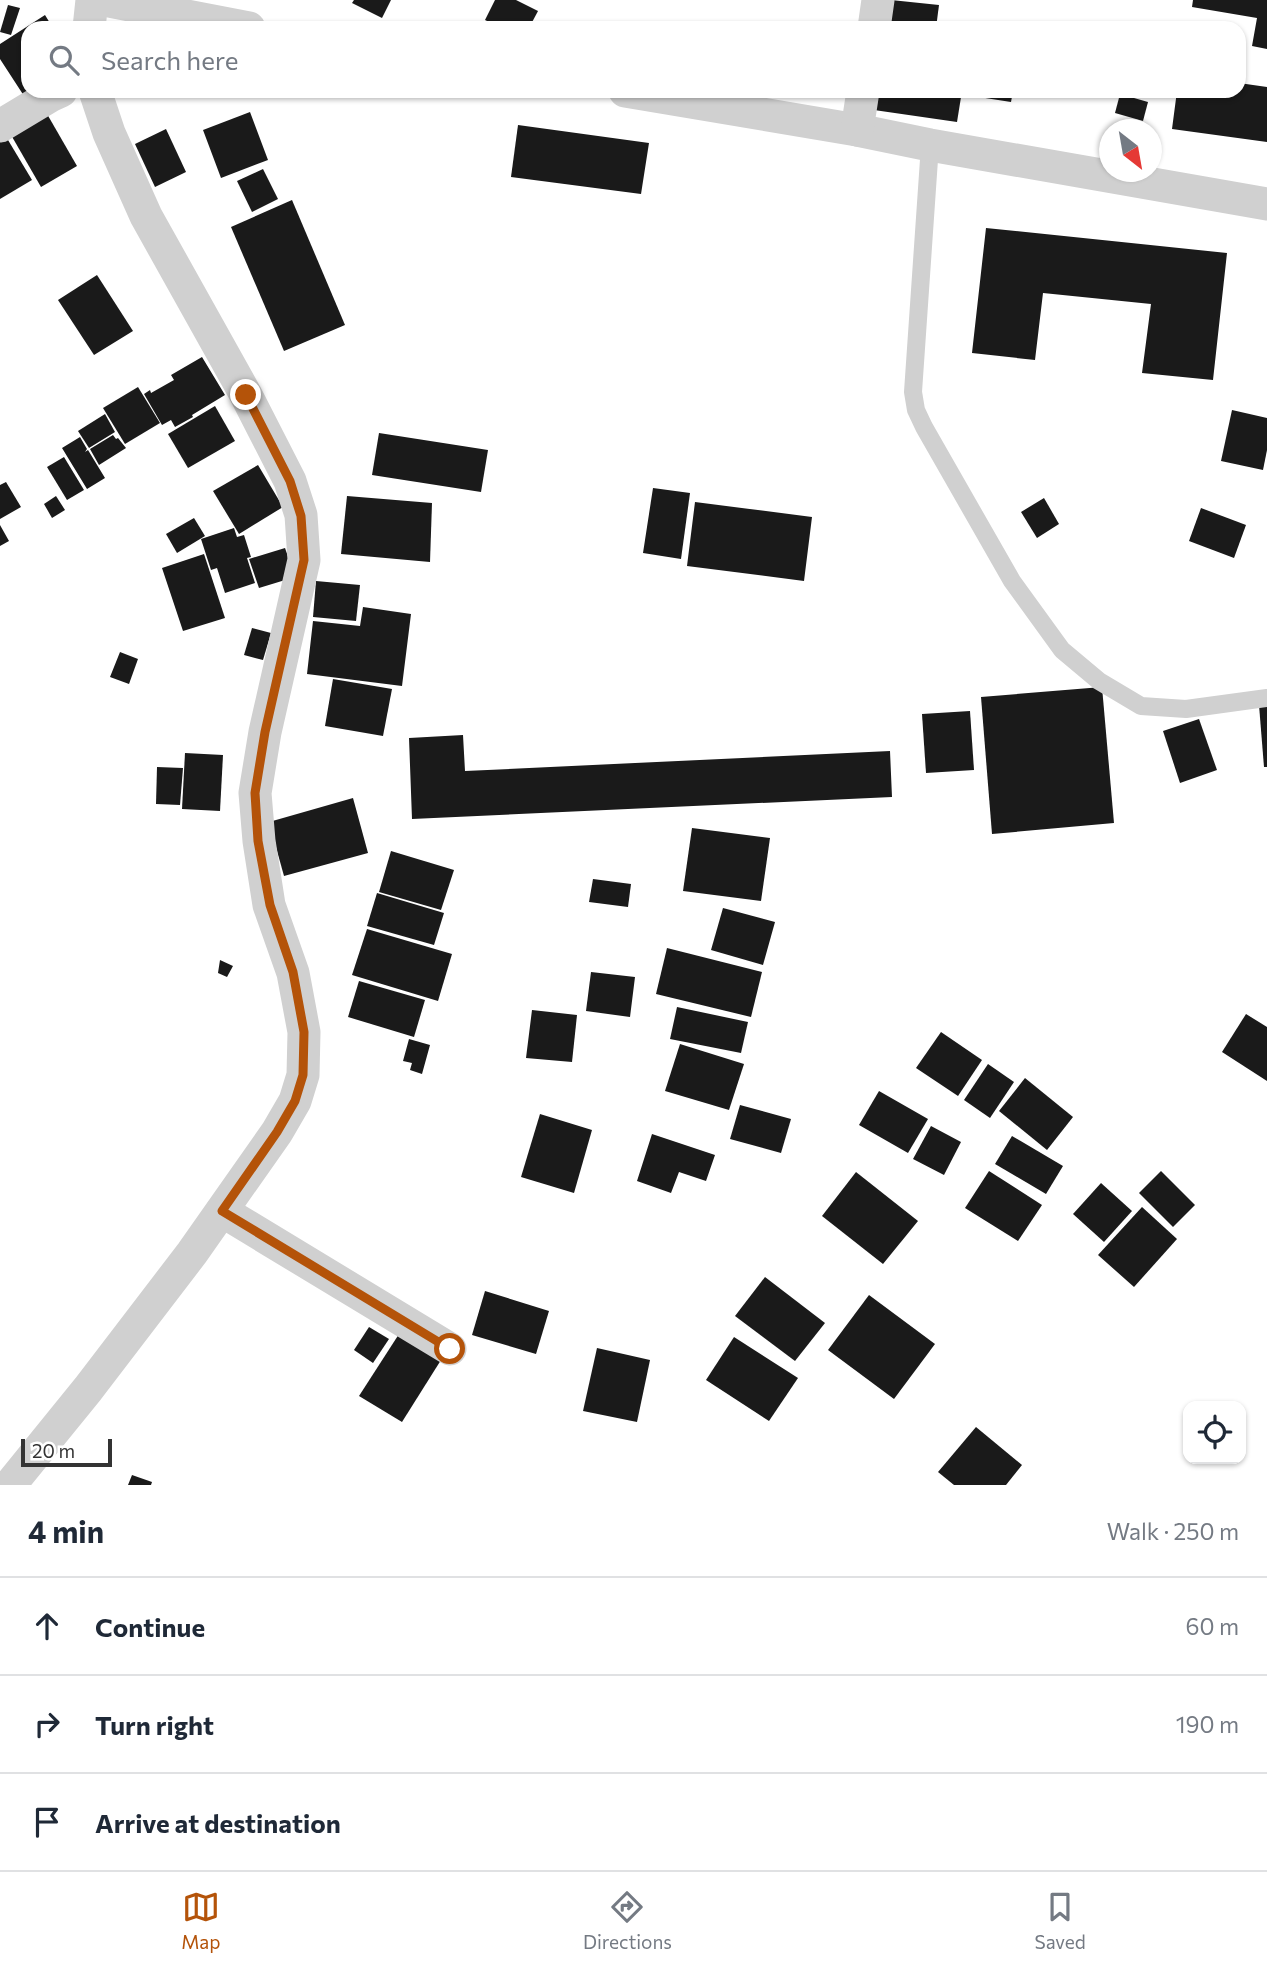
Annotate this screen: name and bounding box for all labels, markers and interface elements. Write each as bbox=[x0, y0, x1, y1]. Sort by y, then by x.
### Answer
search box bbox=[21, 21, 1246, 98]
icon: search bbox=[45, 41, 83, 79]
text: Search here bbox=[101, 44, 239, 75]
north arrow bbox=[1099, 119, 1162, 182]
route end bbox=[230, 379, 261, 410]
route start bbox=[434, 1333, 465, 1364]
map controls bbox=[1183, 1401, 1246, 1464]
button: locate bbox=[1183, 1401, 1246, 1464]
scale bar bbox=[21, 1436, 112, 1468]
text: 20 m bbox=[32, 1439, 75, 1462]
text: 4 min bbox=[28, 1512, 104, 1549]
text: Walk · 250 m bbox=[1107, 1517, 1239, 1545]
icon: ahead bbox=[28, 1607, 66, 1645]
text: Continue bbox=[95, 1611, 205, 1642]
text: 60 m bbox=[1186, 1612, 1239, 1640]
icon: right bbox=[28, 1705, 66, 1743]
text: Turn right bbox=[95, 1709, 214, 1740]
text: 190 m bbox=[1176, 1710, 1239, 1738]
icon: arrive bbox=[28, 1803, 66, 1841]
text: Arrive at destination bbox=[95, 1807, 341, 1838]
tab: Map bbox=[181, 1888, 220, 1953]
tab: Directions bbox=[583, 1888, 672, 1953]
tab: Saved bbox=[1034, 1888, 1086, 1953]

